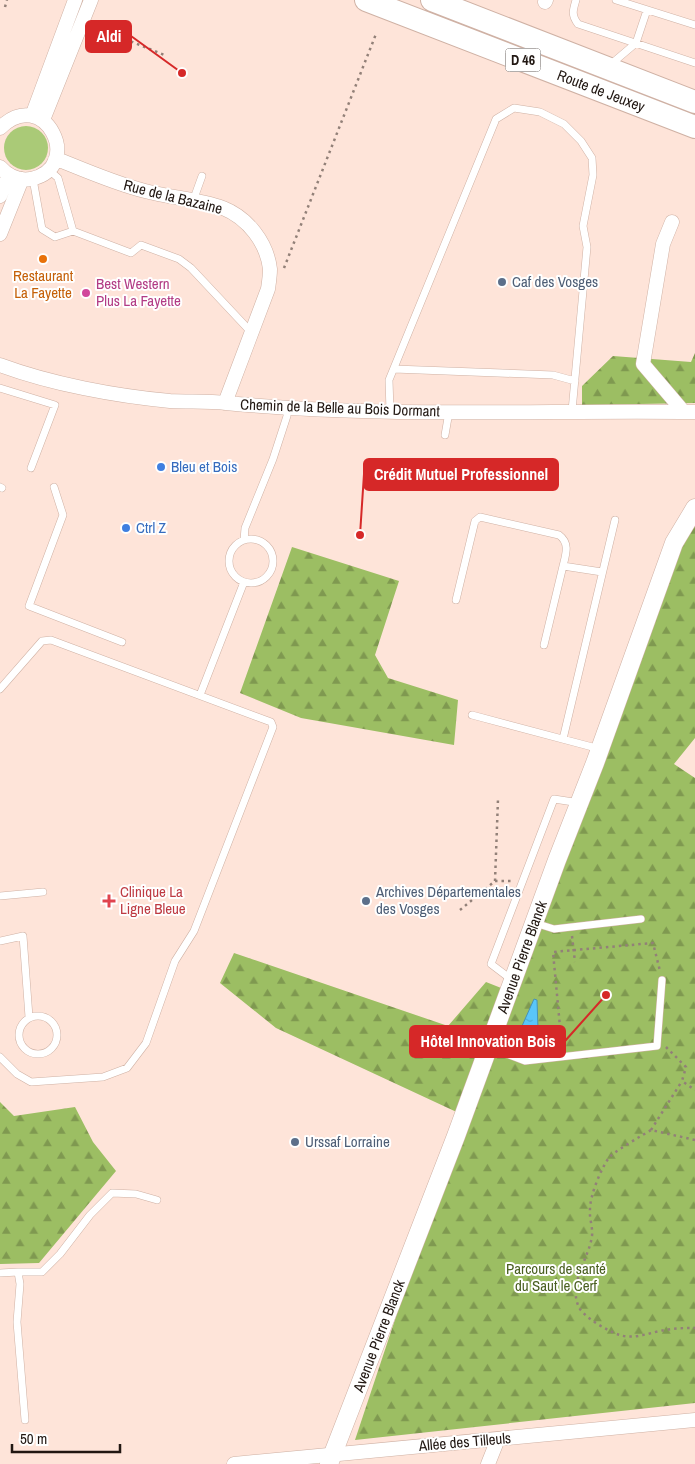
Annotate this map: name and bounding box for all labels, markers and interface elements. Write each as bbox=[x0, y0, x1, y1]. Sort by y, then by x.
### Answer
callout: Aldi bbox=[86, 21, 131, 52]
text: Aldi bbox=[97, 25, 121, 47]
road number: D 46 bbox=[506, 48, 540, 72]
street label: Route de Jeuxey bbox=[554, 64, 649, 117]
street label: Rue de la Bazaine bbox=[121, 174, 225, 219]
marker: Restaurant La Fayette bbox=[37, 253, 49, 265]
place label: Restaurant La Fayette bbox=[13, 265, 74, 303]
place label: Caf des Vosges bbox=[512, 271, 598, 292]
place label: Best Western Plus La Fayette bbox=[96, 273, 181, 311]
marker: Caf des Vosges bbox=[496, 276, 508, 288]
marker: Best Western Plus La Fayette bbox=[80, 287, 92, 299]
street label: Chemin de la Belle au Bois Dormant bbox=[240, 394, 441, 421]
place label: Bleu et Bois bbox=[171, 456, 237, 477]
callout: Crédit Mutuel Professionnel bbox=[364, 459, 558, 490]
marker: Bleu et Bois bbox=[155, 461, 167, 473]
text: Crédit Mutuel Professionnel bbox=[374, 463, 548, 485]
place label: Ctrl Z bbox=[136, 517, 167, 538]
marker: Ctrl Z bbox=[120, 522, 132, 534]
place label: Clinique La Ligne Bleue bbox=[120, 881, 186, 919]
place label: Archives Départementales des Vosges bbox=[375, 881, 521, 919]
marker: Clinique La Ligne Bleue bbox=[102, 894, 116, 908]
marker: Archives Départementales des Vosges bbox=[360, 895, 372, 907]
street label: Avenue Pierre Blanck bbox=[491, 897, 552, 1017]
callout: Hôtel Innovation Bois bbox=[410, 1026, 565, 1057]
text: Hôtel Innovation Bois bbox=[421, 1030, 555, 1052]
place label: Urssaf Lorraine bbox=[305, 1131, 390, 1152]
marker: Urssaf Lorraine bbox=[289, 1136, 301, 1148]
park label: Parcours de santé du Saut le Cerf bbox=[506, 1258, 606, 1296]
street label: Avenue Pierre Blanck bbox=[347, 1276, 410, 1396]
scale bar bbox=[12, 1422, 120, 1454]
street label: Allée des Tilleuls bbox=[417, 1427, 512, 1456]
text: 50 m bbox=[20, 1428, 47, 1449]

